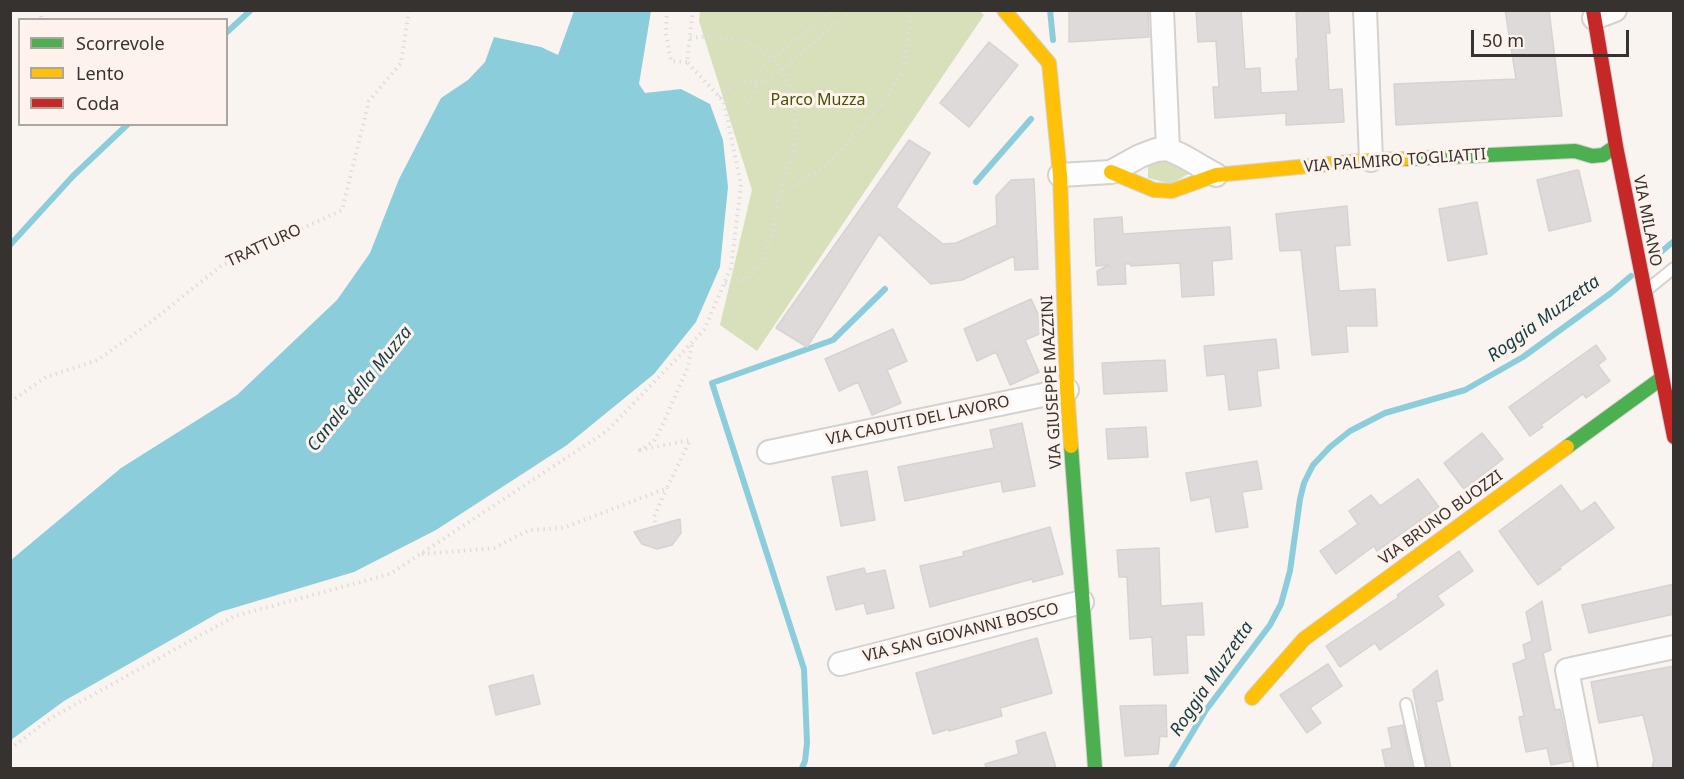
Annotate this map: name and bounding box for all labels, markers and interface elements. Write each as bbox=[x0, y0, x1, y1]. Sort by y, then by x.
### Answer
legend bbox=[18, 18, 228, 126]
scale bar bbox=[1474, 18, 1632, 56]
text: 50 m bbox=[1482, 28, 1524, 52]
text: Scorrevole bbox=[76, 31, 165, 55]
text: Lento bbox=[76, 61, 124, 85]
park label: Parco Muzza bbox=[771, 90, 865, 110]
text: Coda bbox=[76, 91, 119, 115]
street label: VIA PALMIRO TOGLIATTI bbox=[1303, 145, 1487, 177]
street label: VIA MILANO bbox=[1629, 174, 1665, 268]
street label: TRATTURO bbox=[224, 220, 304, 272]
water label: Roggia Muzzetta bbox=[1484, 271, 1604, 367]
street label: VIA GIUSEPPE MAZZINI bbox=[1038, 294, 1066, 470]
water label: Canale della Muzza bbox=[303, 322, 417, 456]
street label: VIA CADUTI DEL LAVORO bbox=[825, 392, 1011, 450]
street label: VIA BRUNO BUOZZI bbox=[1375, 467, 1507, 569]
street label: VIA SAN GIOVANNI BOSCO bbox=[861, 599, 1061, 667]
water label: Roggia Muzzetta bbox=[1166, 618, 1258, 740]

